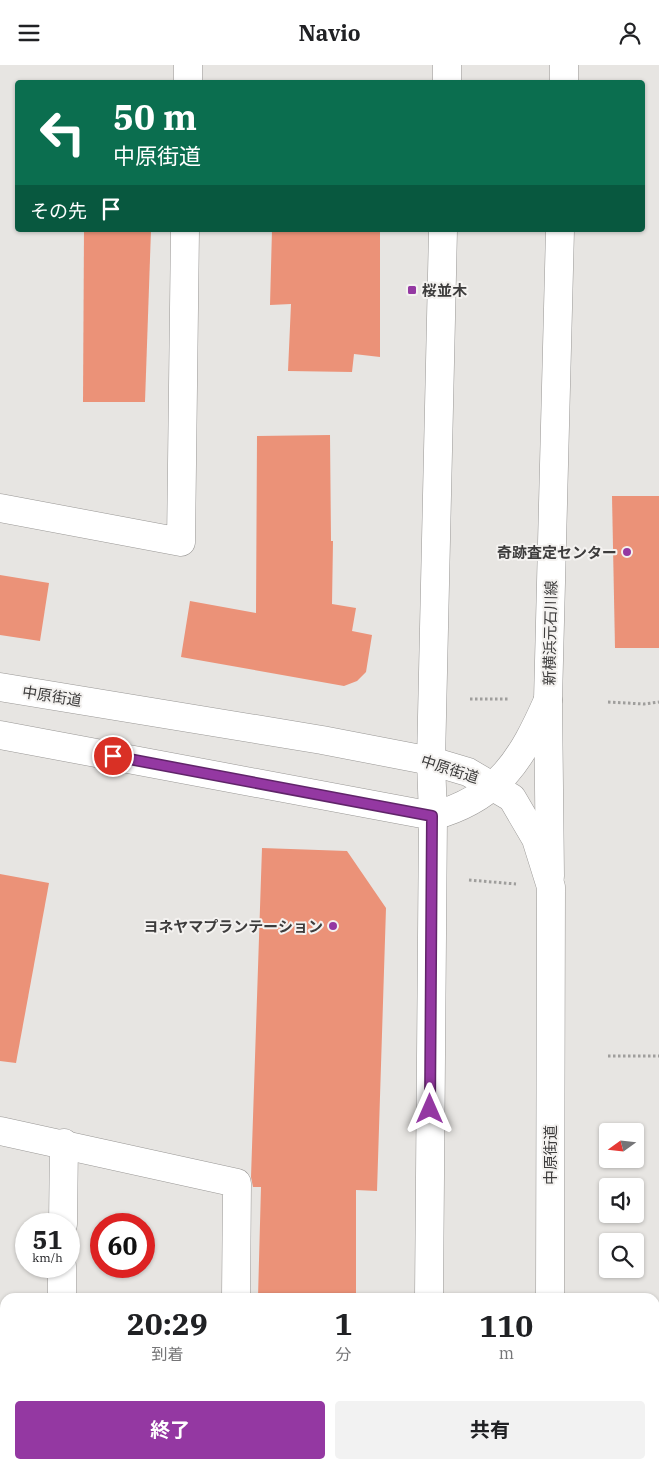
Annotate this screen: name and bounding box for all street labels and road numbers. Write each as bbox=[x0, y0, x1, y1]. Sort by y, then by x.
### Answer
street label: 新横浜元石川線 bbox=[540, 580, 560, 686]
street label: 中原街道 bbox=[21, 682, 83, 710]
street label: 中原街道 bbox=[419, 751, 481, 787]
street label: 中原街道 bbox=[541, 1125, 560, 1185]

